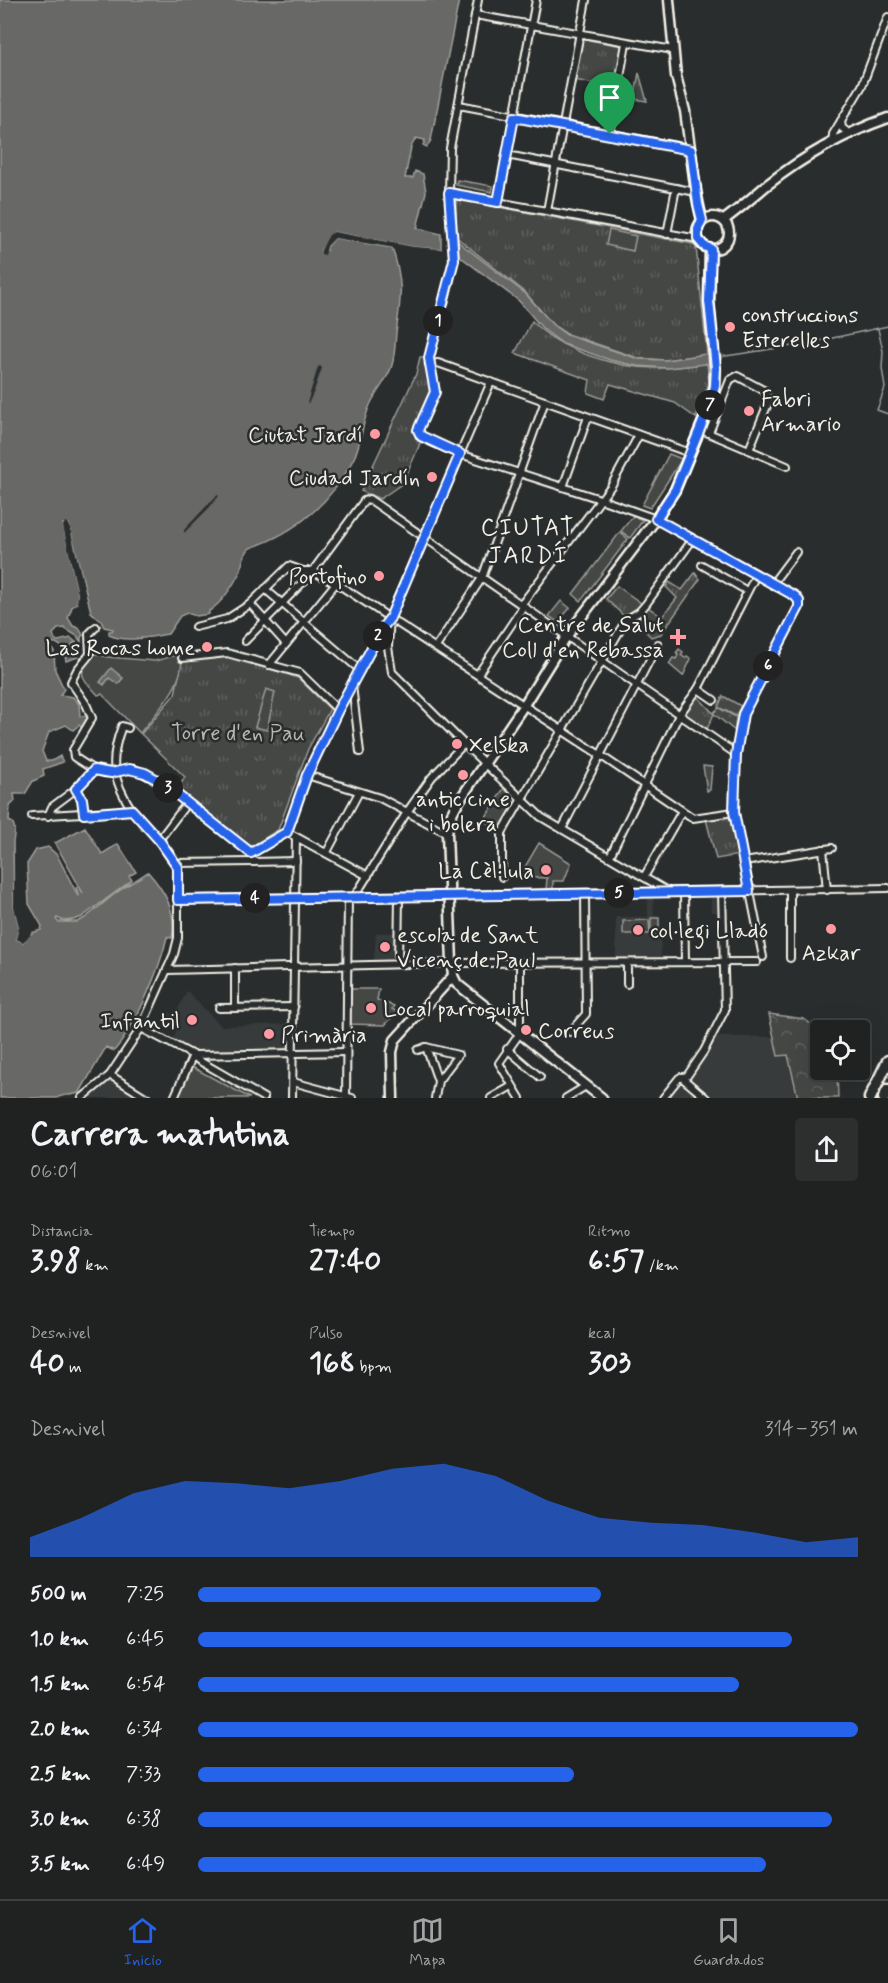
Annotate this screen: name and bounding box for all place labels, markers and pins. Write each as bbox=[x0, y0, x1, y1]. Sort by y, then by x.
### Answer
pin bbox=[584, 72, 635, 134]
place label: construccions Esterelles bbox=[742, 302, 858, 355]
pin: 1 bbox=[423, 306, 453, 336]
marker: construccions Esterelles bbox=[723, 320, 737, 334]
place label: Fabri Armario bbox=[761, 386, 841, 439]
pin: 7 bbox=[695, 390, 725, 420]
marker: Fabri Armario bbox=[742, 404, 756, 418]
place label: Ciutat Jardí bbox=[248, 422, 363, 450]
marker: Ciutat Jardí bbox=[368, 427, 382, 441]
place label: Ciudad Jardín bbox=[289, 465, 420, 493]
marker: Ciudad Jardín bbox=[425, 470, 439, 484]
place label: Portofino bbox=[288, 564, 367, 592]
marker: Portofino bbox=[372, 569, 386, 583]
place label: Centre de Salut Coll d'en Rebassa bbox=[502, 612, 664, 665]
pin: 2 bbox=[363, 621, 393, 651]
marker: Centre de Salut Coll d'en Rebassa bbox=[669, 628, 687, 646]
place label: Las Rocas home bbox=[45, 635, 195, 663]
marker: Las Rocas home bbox=[200, 640, 214, 654]
pin: 6 bbox=[753, 651, 783, 681]
place label: Xelska bbox=[469, 732, 529, 760]
marker: Xelska bbox=[450, 737, 464, 751]
marker: antic cine i bolera bbox=[456, 768, 470, 782]
pin: 3 bbox=[153, 773, 183, 803]
place label: antic cine i bolera bbox=[416, 786, 510, 839]
place label: La Cèl·lula bbox=[438, 858, 534, 886]
marker: La Cèl·lula bbox=[539, 863, 553, 877]
pin: 5 bbox=[604, 878, 634, 908]
pin: 4 bbox=[240, 883, 270, 913]
place label: col·legi Lladó bbox=[650, 918, 768, 949]
place label: escola de Sant Vicenç de Paul bbox=[397, 922, 538, 975]
marker: Azkar bbox=[824, 922, 838, 936]
marker: col·legi Lladó bbox=[631, 923, 645, 937]
marker: escola de Sant Vicenç de Paul bbox=[378, 940, 392, 954]
place label: Azkar bbox=[802, 940, 861, 968]
place label: Local parroquial bbox=[383, 996, 530, 1024]
marker: Local parroquial bbox=[364, 1001, 378, 1015]
place label: Infantil bbox=[100, 1008, 180, 1036]
marker: Infantil bbox=[185, 1013, 199, 1027]
place label: Correus bbox=[538, 1018, 615, 1046]
place label: Primària bbox=[281, 1022, 367, 1050]
marker: Correus bbox=[519, 1023, 533, 1037]
marker: Primària bbox=[262, 1027, 276, 1041]

